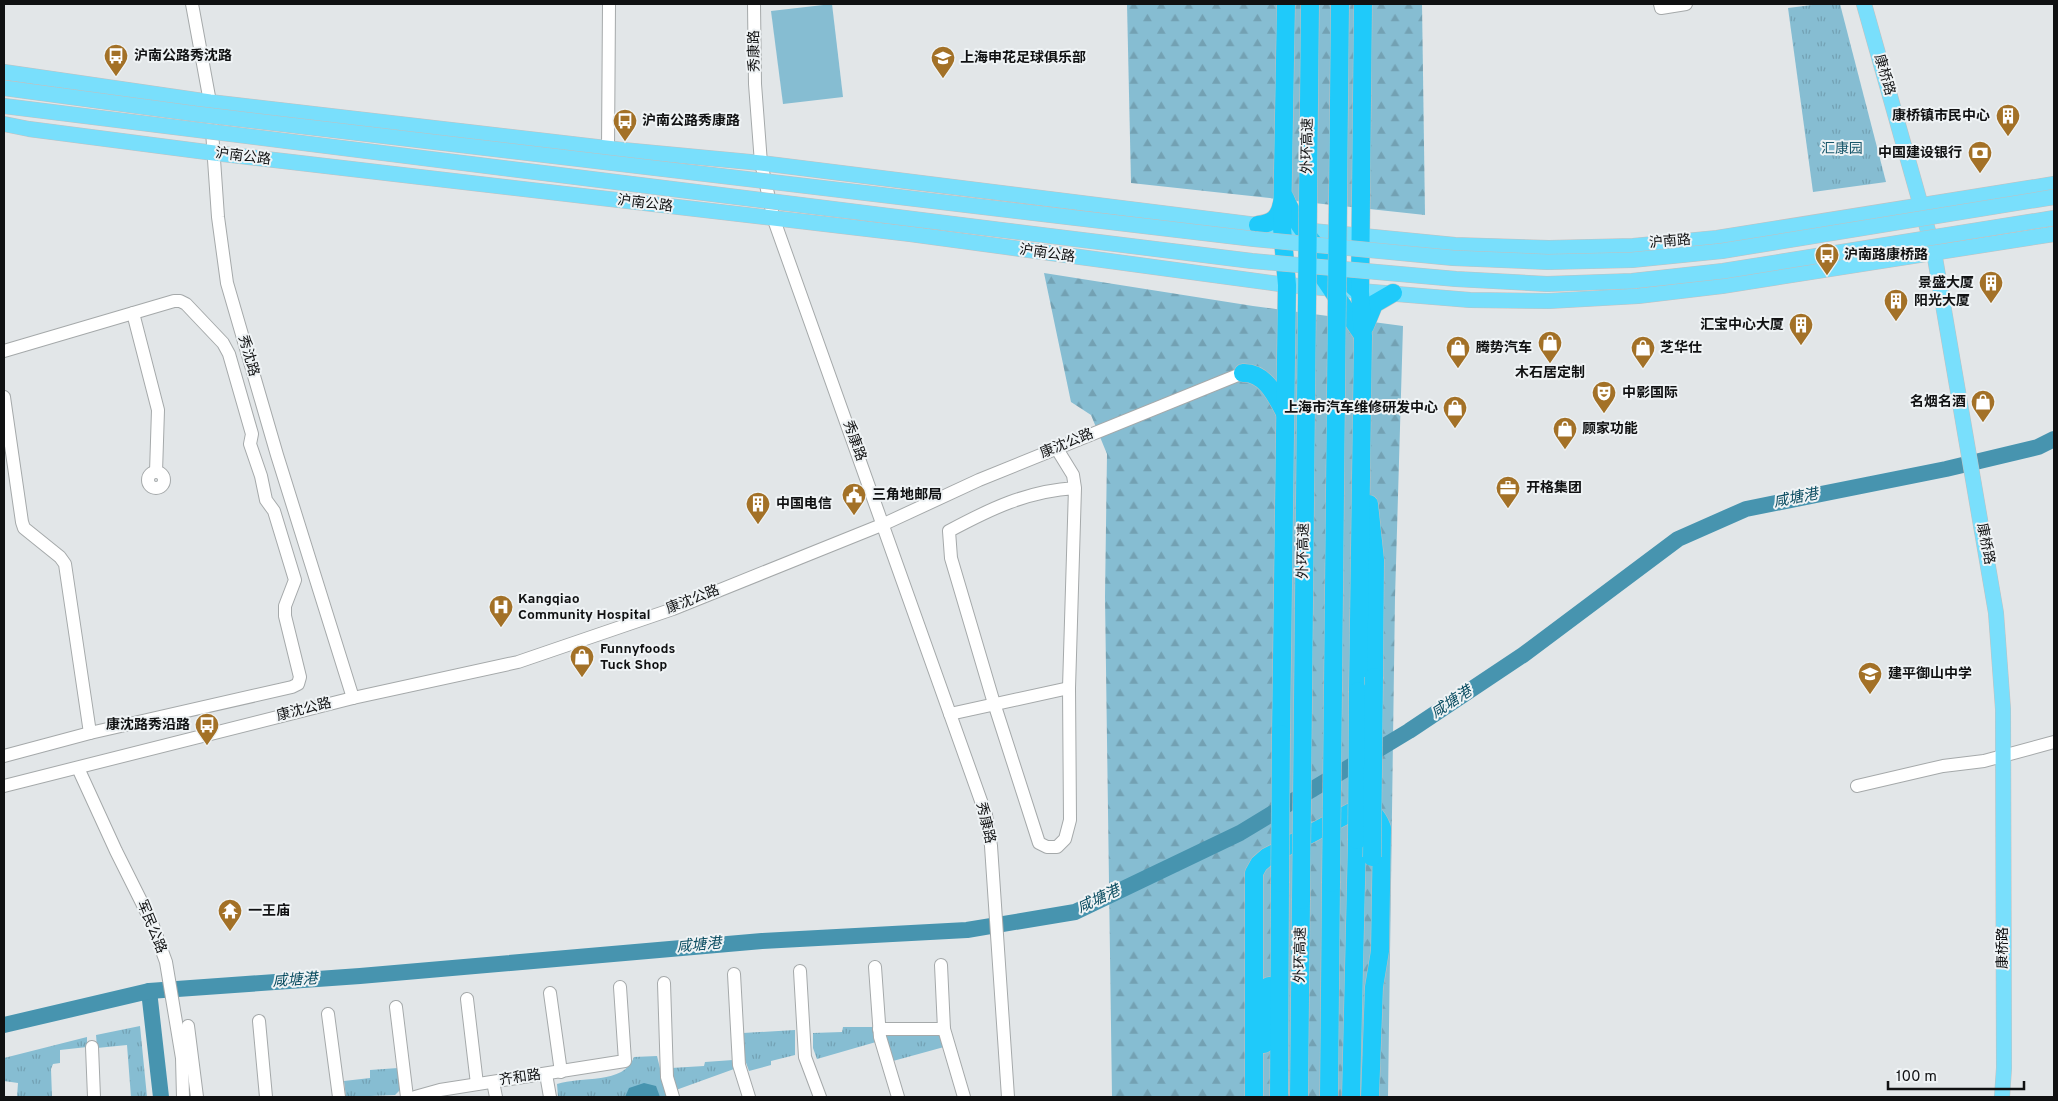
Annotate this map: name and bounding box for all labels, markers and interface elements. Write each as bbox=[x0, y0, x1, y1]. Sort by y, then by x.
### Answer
street label: 秀康路 bbox=[746, 30, 764, 72]
bus stop icon: 沪南公路秀沈路 bbox=[103, 43, 129, 77]
school or university icon: 上海申花足球俱乐部 bbox=[930, 45, 956, 79]
place label: 沪南公路秀沈路 bbox=[134, 48, 232, 65]
place label: 上海申花足球俱乐部 bbox=[960, 50, 1086, 67]
street label: 康桥路 bbox=[1870, 52, 1898, 98]
building icon: 康桥镇市民中心 bbox=[1995, 103, 2021, 137]
place label: 康桥镇市民中心 bbox=[1892, 107, 1990, 125]
bus stop icon: 沪南公路秀康路 bbox=[612, 108, 638, 142]
place label: 沪南公路秀康路 bbox=[642, 112, 740, 130]
street label: 外环高速 bbox=[1298, 118, 1317, 174]
bank icon: 中国建设银行 bbox=[1967, 140, 1993, 174]
park label: 汇康园 bbox=[1821, 141, 1863, 158]
street label: 沪南公路 bbox=[214, 145, 272, 169]
place label: 中国建设银行 bbox=[1878, 145, 1962, 162]
street label: 沪南公路 bbox=[616, 192, 674, 216]
street label: 沪南路 bbox=[1648, 232, 1692, 252]
street label: 沪南公路 bbox=[1018, 242, 1076, 266]
bus stop icon: 沪南路康桥路 bbox=[1814, 242, 1840, 276]
place label: 沪南路康桥路 bbox=[1844, 246, 1928, 264]
building icon: 景盛大厦 bbox=[1978, 270, 2004, 304]
place label: 景盛大厦 bbox=[1918, 274, 1974, 292]
building icon: 阳光大厦 bbox=[1883, 288, 1909, 322]
place label: 阳光大厦 bbox=[1914, 293, 1970, 310]
building icon: 汇宝中心大厦 bbox=[1788, 312, 1814, 346]
place label: 汇宝中心大厦 bbox=[1700, 316, 1784, 334]
shop icon: 木石居定制 bbox=[1537, 330, 1563, 364]
street label: 秀沈路 bbox=[234, 333, 262, 379]
shop icon: 腾势汽车 bbox=[1445, 335, 1471, 369]
shop icon: 芝华仕 bbox=[1630, 335, 1656, 369]
place label: 腾势汽车 bbox=[1476, 339, 1532, 357]
place label: 芝华仕 bbox=[1660, 339, 1702, 357]
place label: 木石居定制 bbox=[1515, 364, 1585, 382]
theatre icon: 中影国际 bbox=[1591, 380, 1617, 414]
place label: 中影国际 bbox=[1622, 385, 1678, 402]
shop icon: 名烟名酒 bbox=[1970, 389, 1996, 423]
place label: 名烟名酒 bbox=[1910, 394, 1966, 411]
shop icon: 上海市汽车维修研发中心 bbox=[1442, 395, 1468, 429]
place label: 上海市汽车维修研发中心 bbox=[1284, 399, 1438, 417]
shop icon: 顾家功能 bbox=[1552, 416, 1578, 450]
street label: 秀康路 bbox=[839, 418, 869, 464]
place label: 顾家功能 bbox=[1582, 420, 1638, 438]
street label: 康沈公路 bbox=[1038, 426, 1096, 462]
office icon: 开格集团 bbox=[1495, 475, 1521, 509]
place label: 开格集团 bbox=[1526, 480, 1582, 497]
public building icon: 三角地邮局 bbox=[841, 482, 867, 516]
water label: 咸塘港 bbox=[1772, 485, 1822, 513]
place label: 三角地邮局 bbox=[872, 487, 942, 504]
building icon: 中国电信 bbox=[745, 491, 771, 525]
place label: 中国电信 bbox=[776, 496, 832, 513]
street label: 康桥路 bbox=[1973, 522, 1997, 566]
street label: 外环高速 bbox=[1294, 523, 1313, 579]
street label: 康沈公路 bbox=[664, 582, 722, 618]
place label: Kangqiao Community Hospital bbox=[518, 591, 651, 624]
hospital icon: Kangqiao Community Hospital bbox=[488, 594, 514, 628]
place label: Funnyfoods Tuck Shop bbox=[600, 641, 676, 674]
shop icon: Funnyfoods Tuck Shop bbox=[569, 644, 595, 678]
school or university icon: 建平御山中学 bbox=[1857, 661, 1883, 695]
place label: 建平御山中学 bbox=[1888, 666, 1972, 683]
water label: 咸塘港 bbox=[1428, 682, 1478, 723]
street label: 康沈公路 bbox=[275, 695, 333, 725]
bus stop icon: 康沈路秀沿路 bbox=[194, 712, 220, 746]
place label: 康沈路秀沿路 bbox=[106, 716, 190, 734]
street label: 秀康路 bbox=[972, 801, 998, 845]
water label: 咸塘港 bbox=[1075, 881, 1125, 918]
street label: 军民公路 bbox=[133, 898, 169, 956]
temple icon: 一王庙 bbox=[217, 898, 243, 932]
place label: 一王庙 bbox=[248, 902, 290, 920]
street label: 外环高速 bbox=[1291, 927, 1310, 983]
street label: 康桥路 bbox=[1995, 927, 2012, 969]
water label: 咸塘港 bbox=[676, 934, 724, 957]
water label: 咸塘港 bbox=[272, 970, 320, 992]
scale bar bbox=[1888, 1058, 2024, 1090]
street label: 齐和路 bbox=[498, 1067, 542, 1089]
text: 100 m bbox=[1896, 1068, 1937, 1087]

